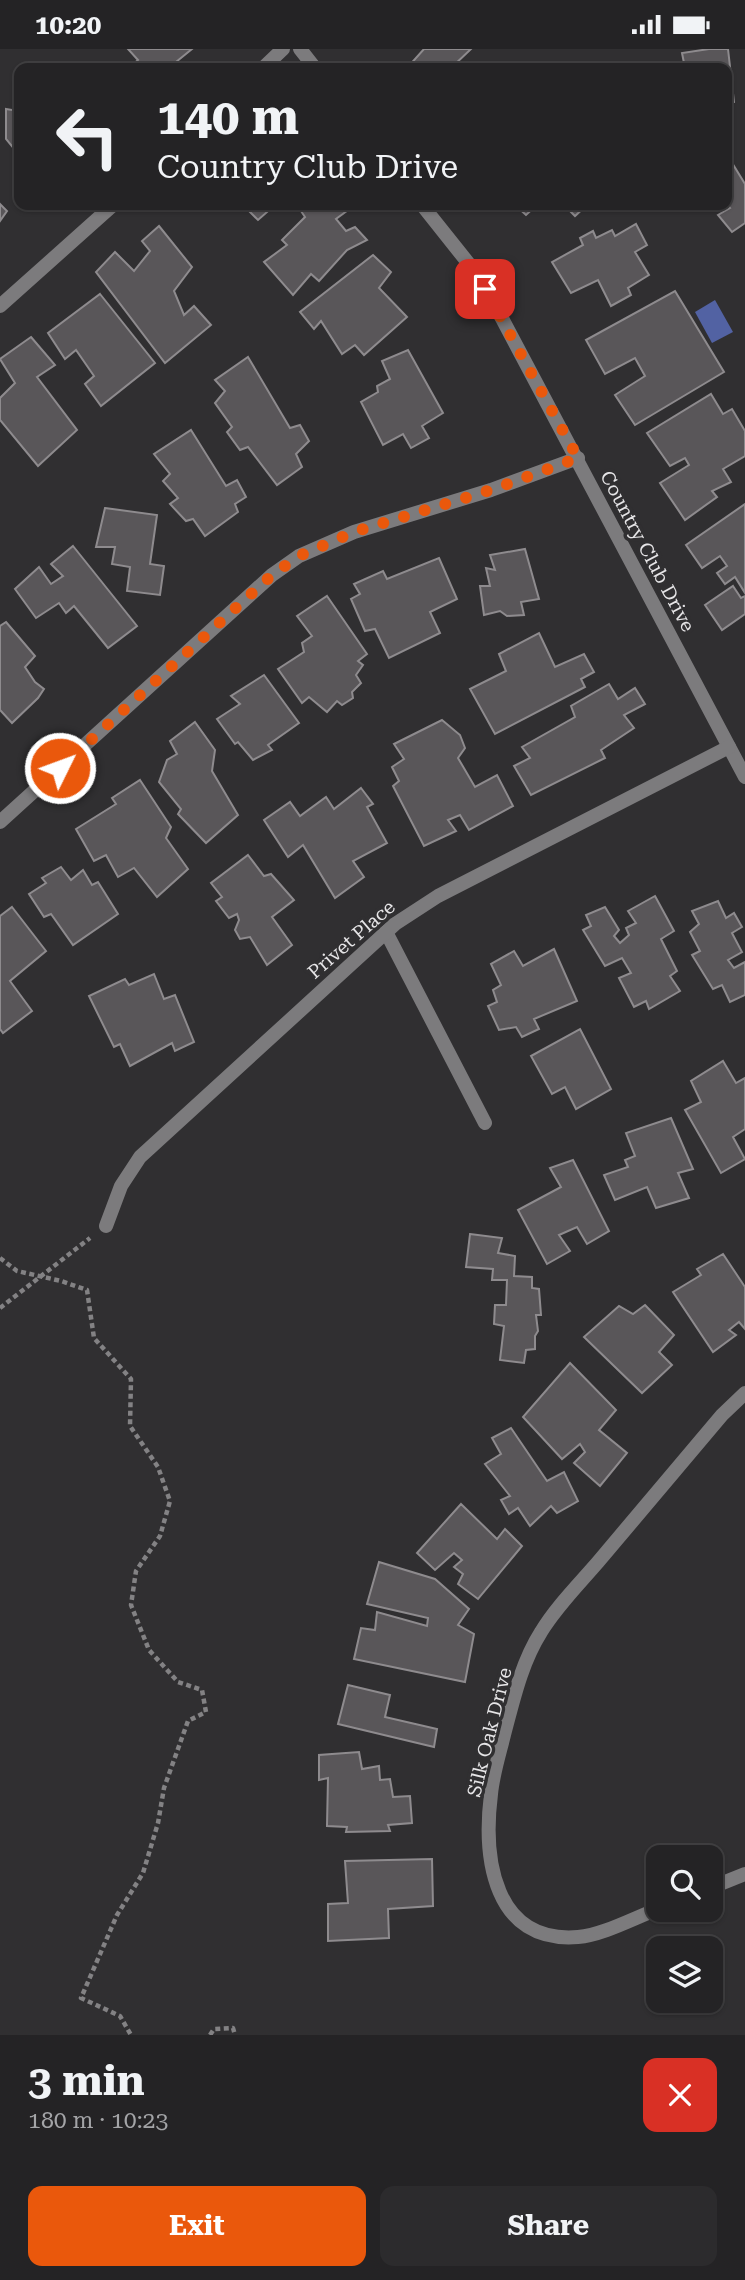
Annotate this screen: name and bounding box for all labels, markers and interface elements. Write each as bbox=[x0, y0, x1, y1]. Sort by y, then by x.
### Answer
text: 10:20 bbox=[35, 10, 101, 40]
text: 140 m bbox=[157, 89, 299, 146]
icon: left bbox=[42, 91, 133, 182]
text: Country Club Drive bbox=[157, 148, 458, 186]
pin bbox=[455, 259, 515, 319]
icon: arrive bbox=[466, 270, 504, 308]
street label: Country Club Drive bbox=[595, 467, 700, 636]
position arrow bbox=[23, 731, 97, 805]
street label: Privet Place bbox=[303, 895, 400, 984]
street label: Silk Oak Drive bbox=[462, 1665, 517, 1799]
map controls bbox=[646, 1845, 723, 2013]
button: search bbox=[646, 1845, 723, 1922]
button: layers bbox=[646, 1936, 723, 2013]
text: 3 min bbox=[28, 2056, 145, 2105]
button: close bbox=[643, 2058, 717, 2132]
text: 180 m · 10:23 bbox=[28, 2107, 168, 2134]
button: Exit bbox=[28, 2186, 366, 2266]
button: Share bbox=[380, 2186, 717, 2266]

